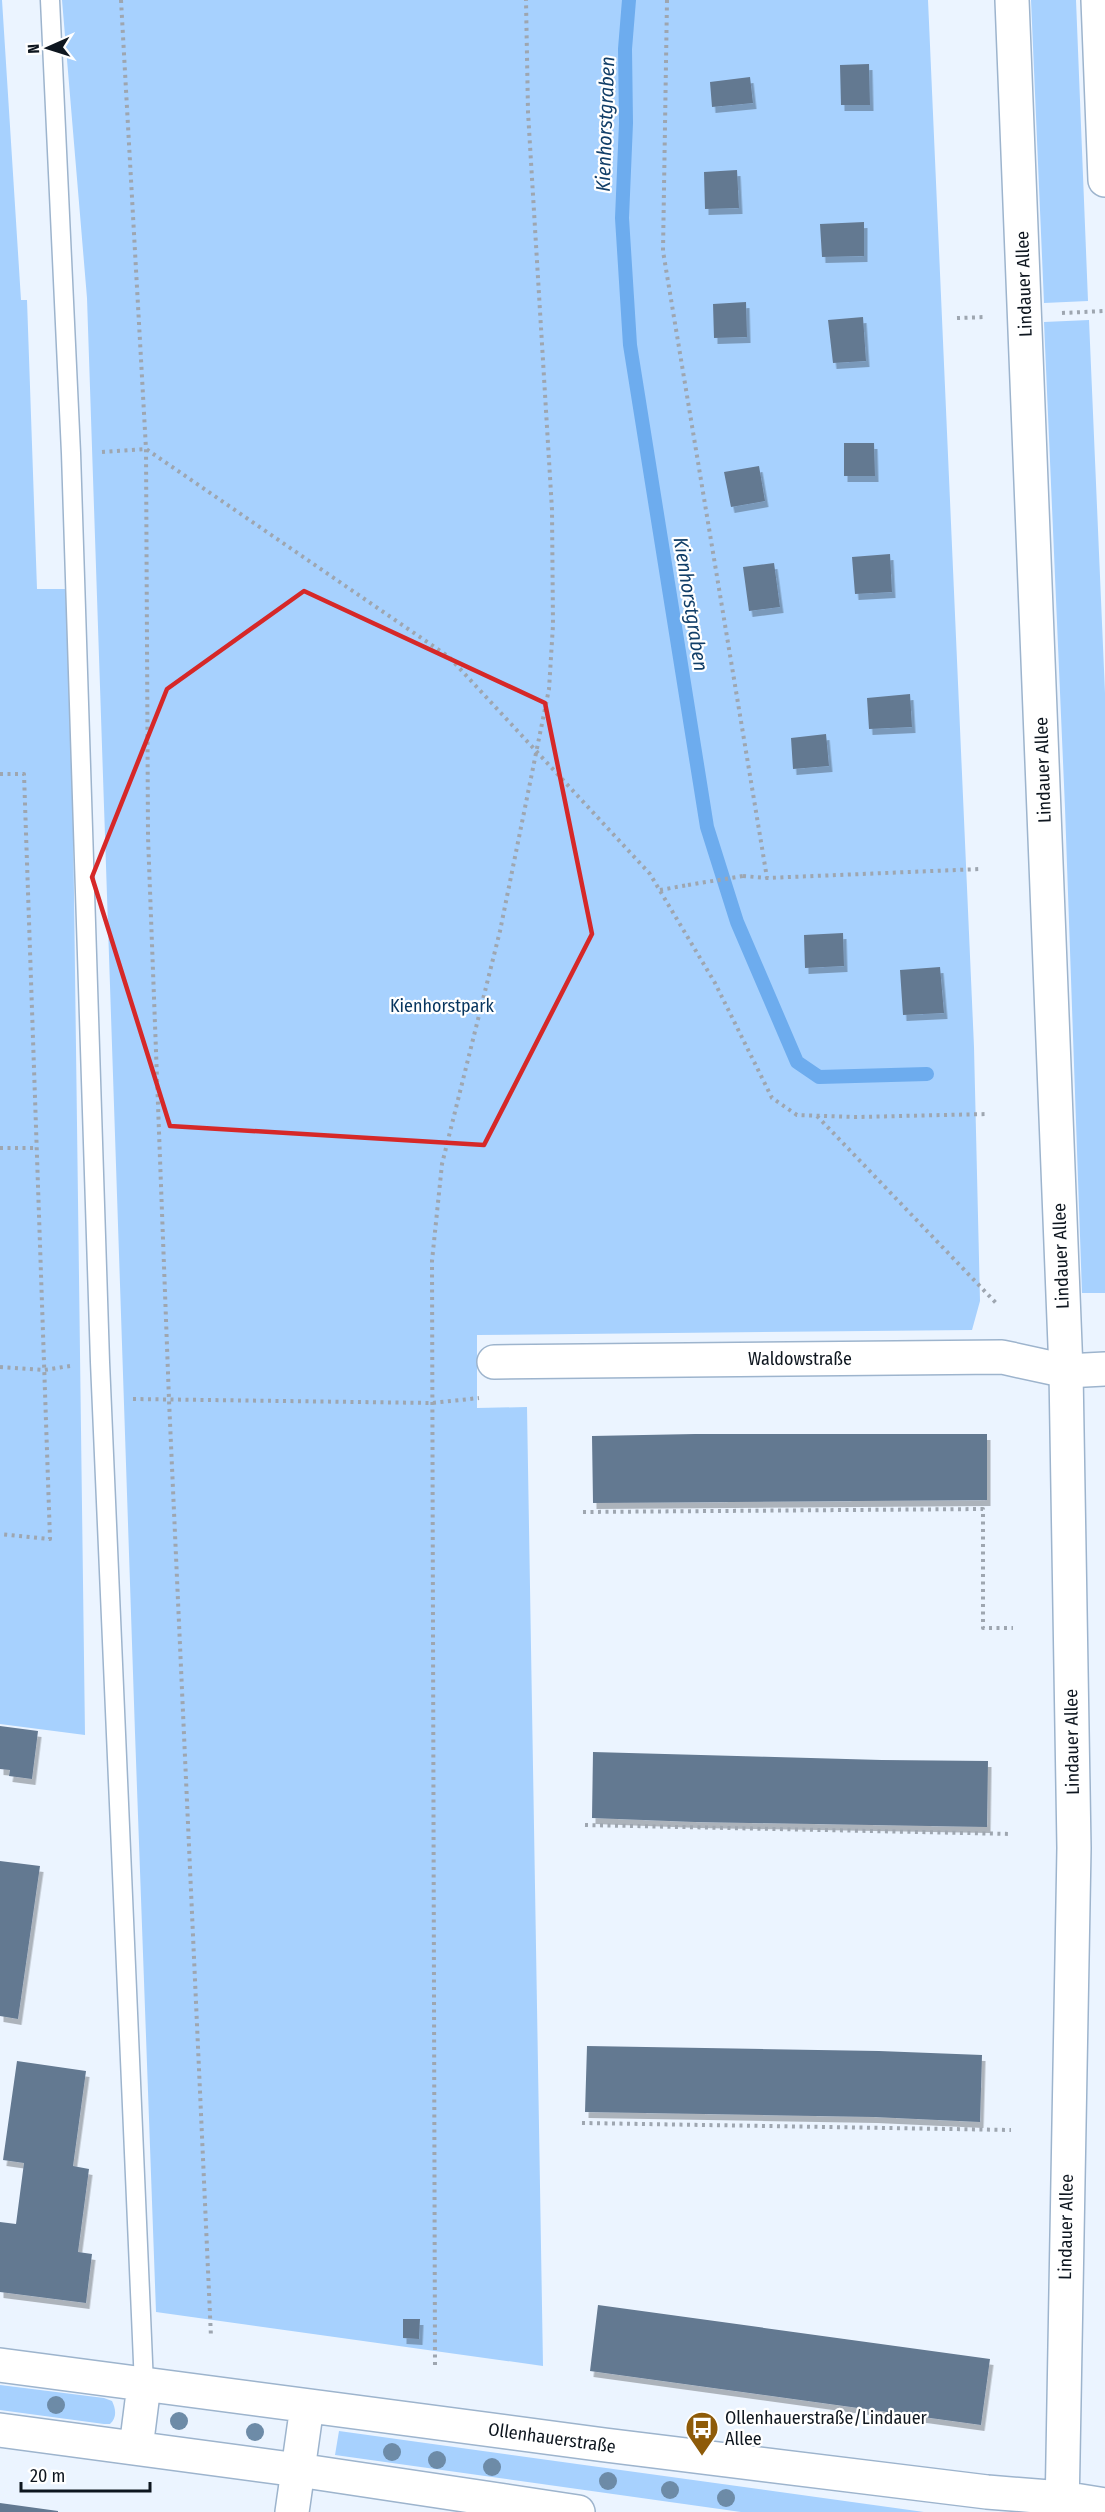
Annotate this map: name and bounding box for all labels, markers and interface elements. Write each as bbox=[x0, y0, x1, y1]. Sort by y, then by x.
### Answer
north arrow bbox=[18, 18, 78, 78]
text: N bbox=[24, 43, 43, 54]
water label: Kienhorstgraben bbox=[591, 56, 619, 192]
street label: Lindauer Allee bbox=[1011, 231, 1037, 337]
water label: Kienhorstgraben bbox=[669, 535, 713, 673]
street label: Lindauer Allee bbox=[1030, 717, 1056, 823]
park label: Kienhorstpark bbox=[390, 995, 495, 1017]
street label: Lindauer Allee bbox=[1048, 1203, 1074, 1309]
street label: Waldowstraße bbox=[748, 1348, 852, 1370]
street label: Lindauer Allee bbox=[1060, 1689, 1084, 1795]
street label: Lindauer Allee bbox=[1054, 2174, 1078, 2280]
place label: Ollenhauerstraße/Lindauer Allee bbox=[725, 2407, 928, 2450]
bus stop icon: Ollenhauerstraße/Lindauer Allee bbox=[684, 2410, 720, 2457]
street label: Ollenhauerstraße bbox=[487, 2418, 617, 2458]
scale bar bbox=[21, 2455, 150, 2493]
text: 20 m bbox=[30, 2465, 65, 2487]

